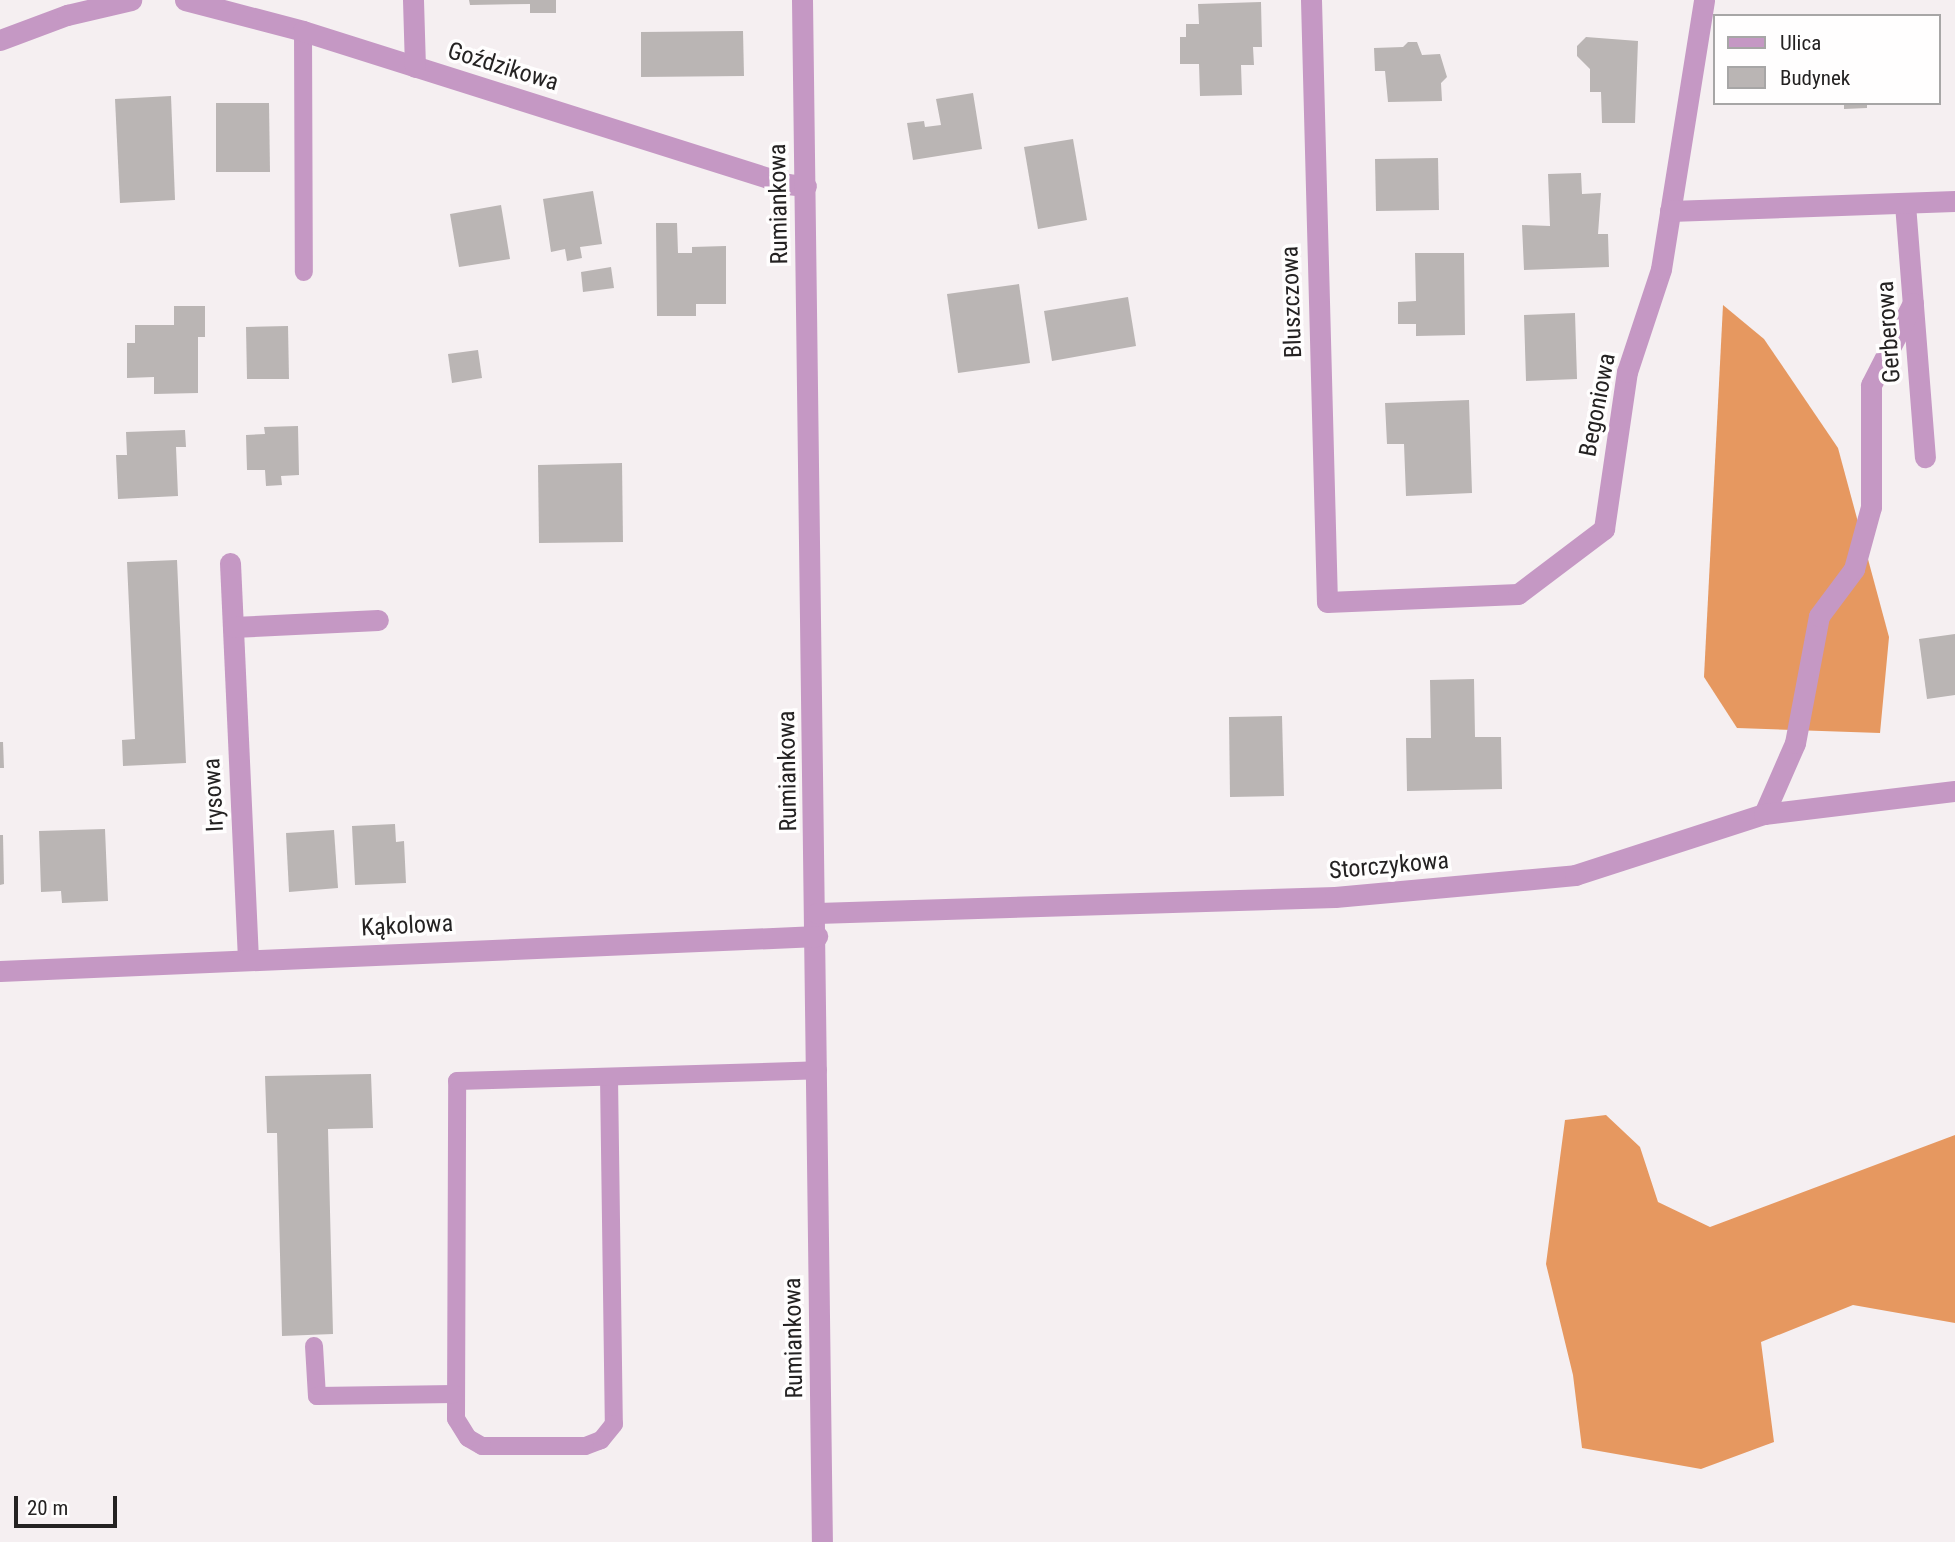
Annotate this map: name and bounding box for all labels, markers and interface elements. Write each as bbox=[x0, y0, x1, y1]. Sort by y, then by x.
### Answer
legend bbox=[1714, 14, 1941, 105]
text: Ulica bbox=[1780, 31, 1821, 55]
street label: Goździkowa bbox=[444, 37, 562, 97]
text: Budynek bbox=[1780, 66, 1850, 90]
street label: Rumiankowa bbox=[764, 143, 794, 265]
street label: Bluszczowa bbox=[1276, 245, 1308, 359]
street label: Gerberowa bbox=[1871, 280, 1907, 384]
street label: Begoniowa bbox=[1574, 351, 1622, 459]
street label: Rumiankowa bbox=[773, 710, 803, 832]
street label: Irysowa bbox=[198, 757, 230, 833]
street label: Storczykowa bbox=[1328, 846, 1450, 886]
street label: Kąkolowa bbox=[360, 909, 454, 943]
street label: Rumiankowa bbox=[779, 1277, 809, 1399]
scale bar bbox=[18, 1482, 121, 1526]
text: 20 m bbox=[27, 1496, 68, 1520]

